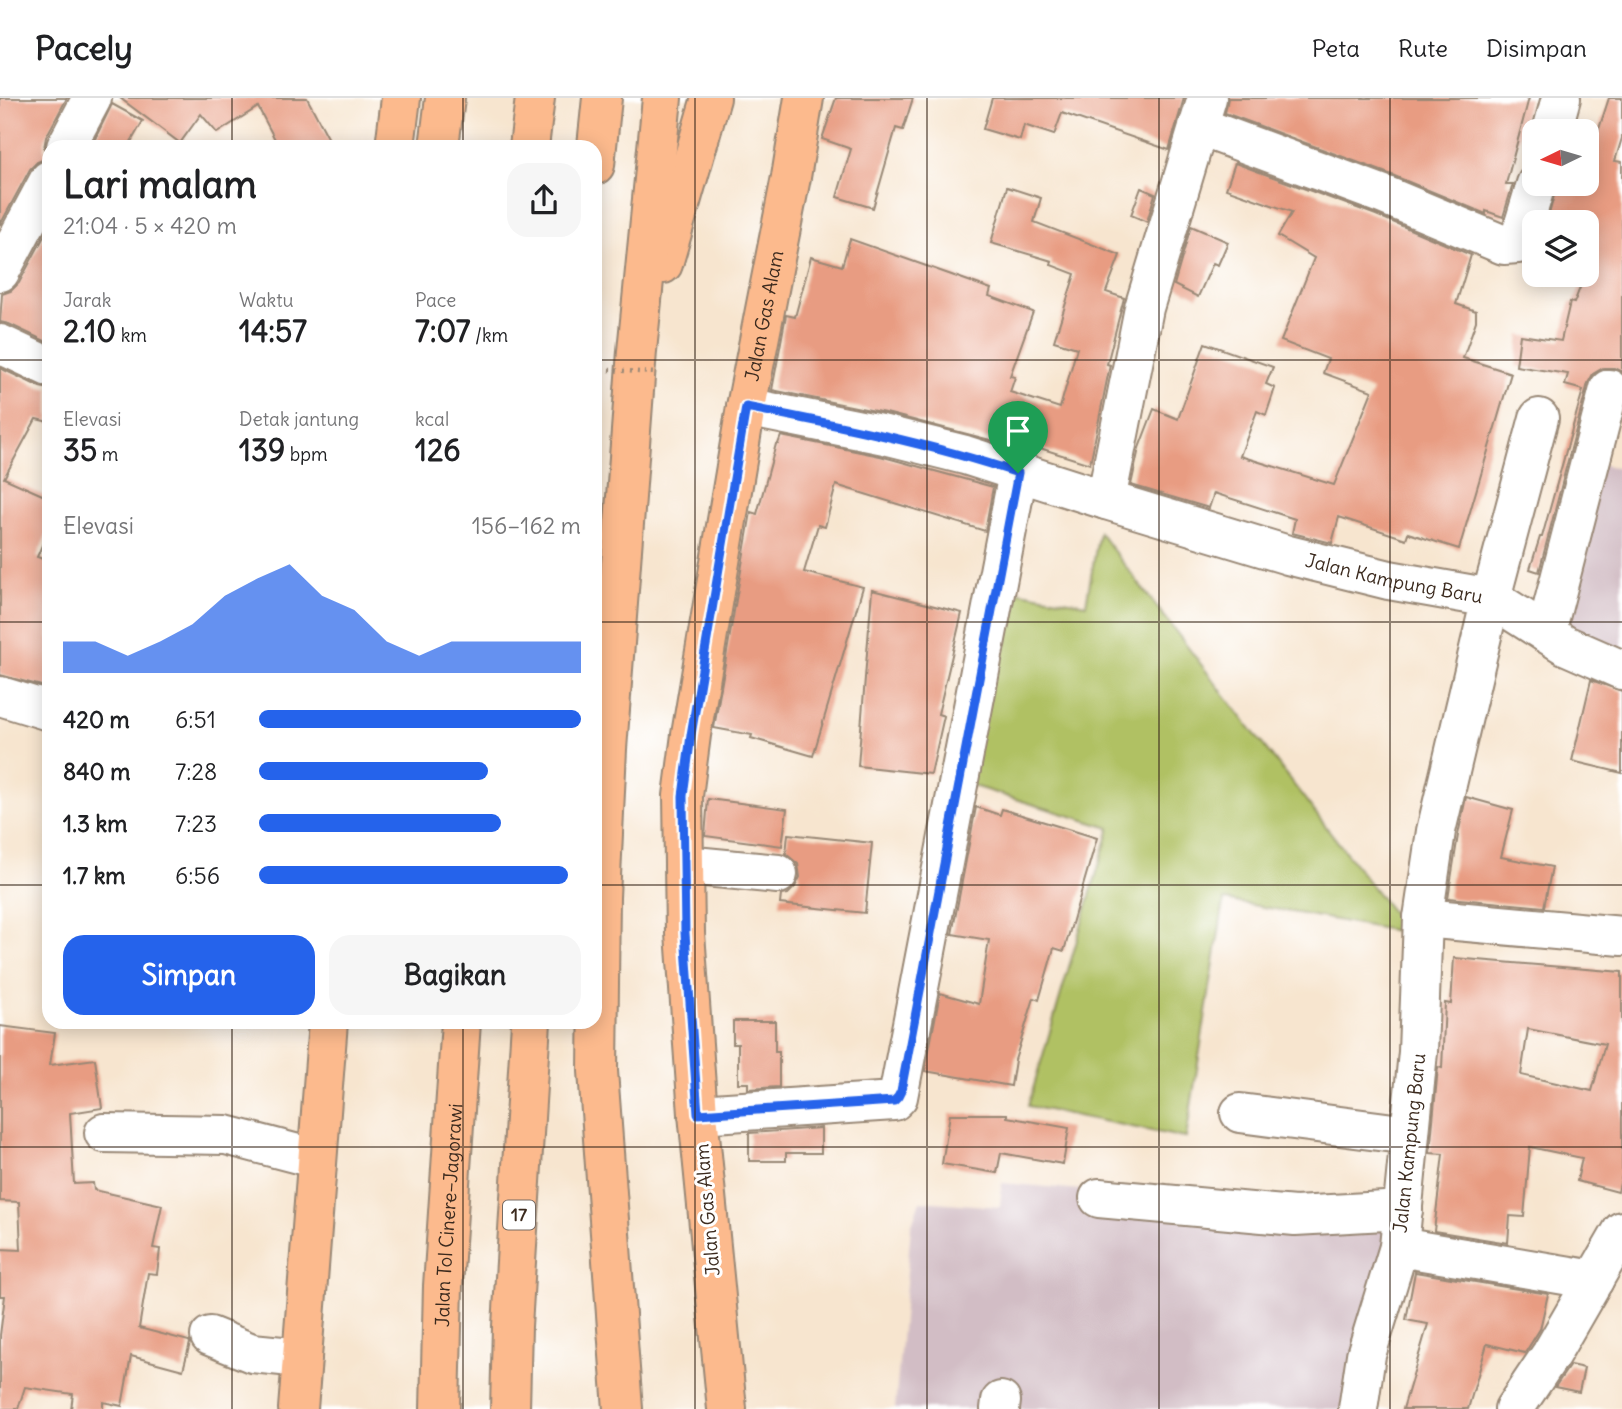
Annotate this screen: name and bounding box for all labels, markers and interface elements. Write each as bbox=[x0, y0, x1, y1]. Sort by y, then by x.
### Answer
text: Pacely bbox=[35, 27, 133, 69]
text: Peta bbox=[1312, 33, 1360, 63]
text: Rute bbox=[1398, 33, 1448, 63]
text: Disimpan bbox=[1486, 33, 1587, 63]
north arrow bbox=[1522, 119, 1600, 196]
map controls bbox=[1522, 119, 1599, 287]
text: Lari malam bbox=[63, 161, 257, 208]
button: share bbox=[507, 163, 581, 237]
button: layers bbox=[1522, 210, 1599, 287]
text: 21:04 · 5 × 420 m bbox=[63, 211, 237, 240]
street label: Jalan Gas Alam bbox=[739, 248, 788, 383]
text: Jarak bbox=[63, 288, 112, 312]
text: Waktu bbox=[239, 288, 294, 312]
text: Pace bbox=[415, 288, 456, 312]
text: 2.10 bbox=[63, 312, 116, 350]
text: 14:57 bbox=[239, 312, 307, 350]
text: 7:07 bbox=[415, 312, 471, 350]
text: km bbox=[116, 323, 147, 347]
text: /km bbox=[471, 323, 508, 347]
pin bbox=[988, 401, 1048, 473]
text: Elevasi bbox=[63, 407, 122, 431]
text: Detak jantung bbox=[239, 407, 359, 431]
text: kcal bbox=[415, 407, 449, 431]
icon: arrive bbox=[999, 412, 1037, 450]
text: 35 bbox=[63, 431, 97, 469]
text: 139 bbox=[239, 431, 285, 469]
text: 126 bbox=[415, 431, 461, 469]
text: m bbox=[97, 442, 118, 466]
text: bpm bbox=[285, 442, 328, 466]
text: Elevasi bbox=[63, 511, 134, 540]
text: 156–162 m bbox=[472, 511, 581, 540]
street label: Jalan Kampung Baru bbox=[1303, 548, 1485, 608]
text: 420 m bbox=[63, 705, 130, 734]
text: 6:51 bbox=[175, 705, 216, 734]
text: 840 m bbox=[63, 757, 130, 786]
text: 7:28 bbox=[175, 757, 217, 786]
text: 1.3 km bbox=[63, 809, 127, 838]
text: 7:23 bbox=[175, 809, 217, 838]
text: 1.7 km bbox=[63, 861, 126, 890]
text: 6:56 bbox=[175, 861, 220, 890]
button: Simpan bbox=[63, 935, 315, 1015]
button: Bagikan bbox=[329, 935, 581, 1015]
street label: Jalan Kampung Baru bbox=[1388, 1052, 1430, 1234]
street label: Jalan Tol Cinere–Jagorawi bbox=[430, 1103, 467, 1327]
street label: Jalan Gas Alam bbox=[689, 1143, 725, 1277]
road number: 17 bbox=[503, 1200, 535, 1230]

